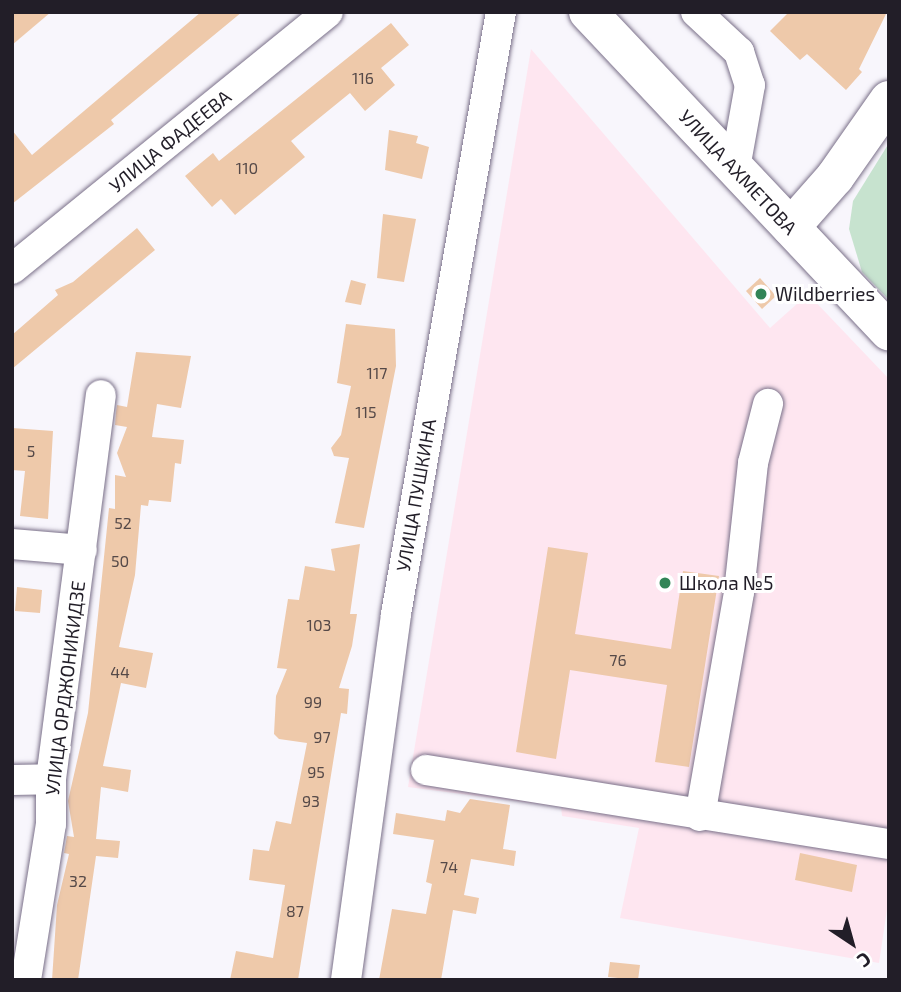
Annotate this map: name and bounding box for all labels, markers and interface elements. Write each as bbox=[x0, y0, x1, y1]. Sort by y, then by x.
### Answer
house number: 116 bbox=[352, 68, 374, 88]
street label: УЛИЦА ФАДЕЕВА bbox=[105, 85, 235, 197]
street label: УЛИЦА АХМЕТОВА bbox=[674, 105, 802, 239]
house number: 110 bbox=[236, 158, 258, 178]
place label: Wildberries bbox=[775, 283, 875, 305]
marker: Wildberries bbox=[753, 286, 769, 302]
house number: 117 bbox=[367, 363, 387, 383]
house number: 115 bbox=[355, 402, 377, 422]
street label: УЛИЦА ПУШКИНА bbox=[391, 417, 441, 573]
house number: 5 bbox=[27, 441, 35, 461]
house number: 52 bbox=[114, 513, 132, 533]
house number: 50 bbox=[111, 551, 129, 571]
place label: Школа №5 bbox=[679, 572, 773, 594]
marker: Школа №5 bbox=[657, 575, 673, 591]
street label: УЛИЦА ОРДЖОНИКИДЗЕ bbox=[41, 579, 89, 797]
house number: 103 bbox=[307, 615, 331, 635]
house number: 76 bbox=[609, 650, 627, 670]
house number: 44 bbox=[110, 662, 130, 682]
house number: 99 bbox=[304, 692, 322, 712]
house number: 97 bbox=[313, 727, 331, 747]
house number: 95 bbox=[307, 762, 325, 782]
house number: 93 bbox=[302, 791, 320, 811]
house number: 74 bbox=[440, 857, 458, 877]
house number: 32 bbox=[69, 871, 87, 891]
house number: 87 bbox=[286, 901, 304, 921]
north arrow bbox=[817, 908, 887, 978]
text: С bbox=[853, 948, 876, 973]

